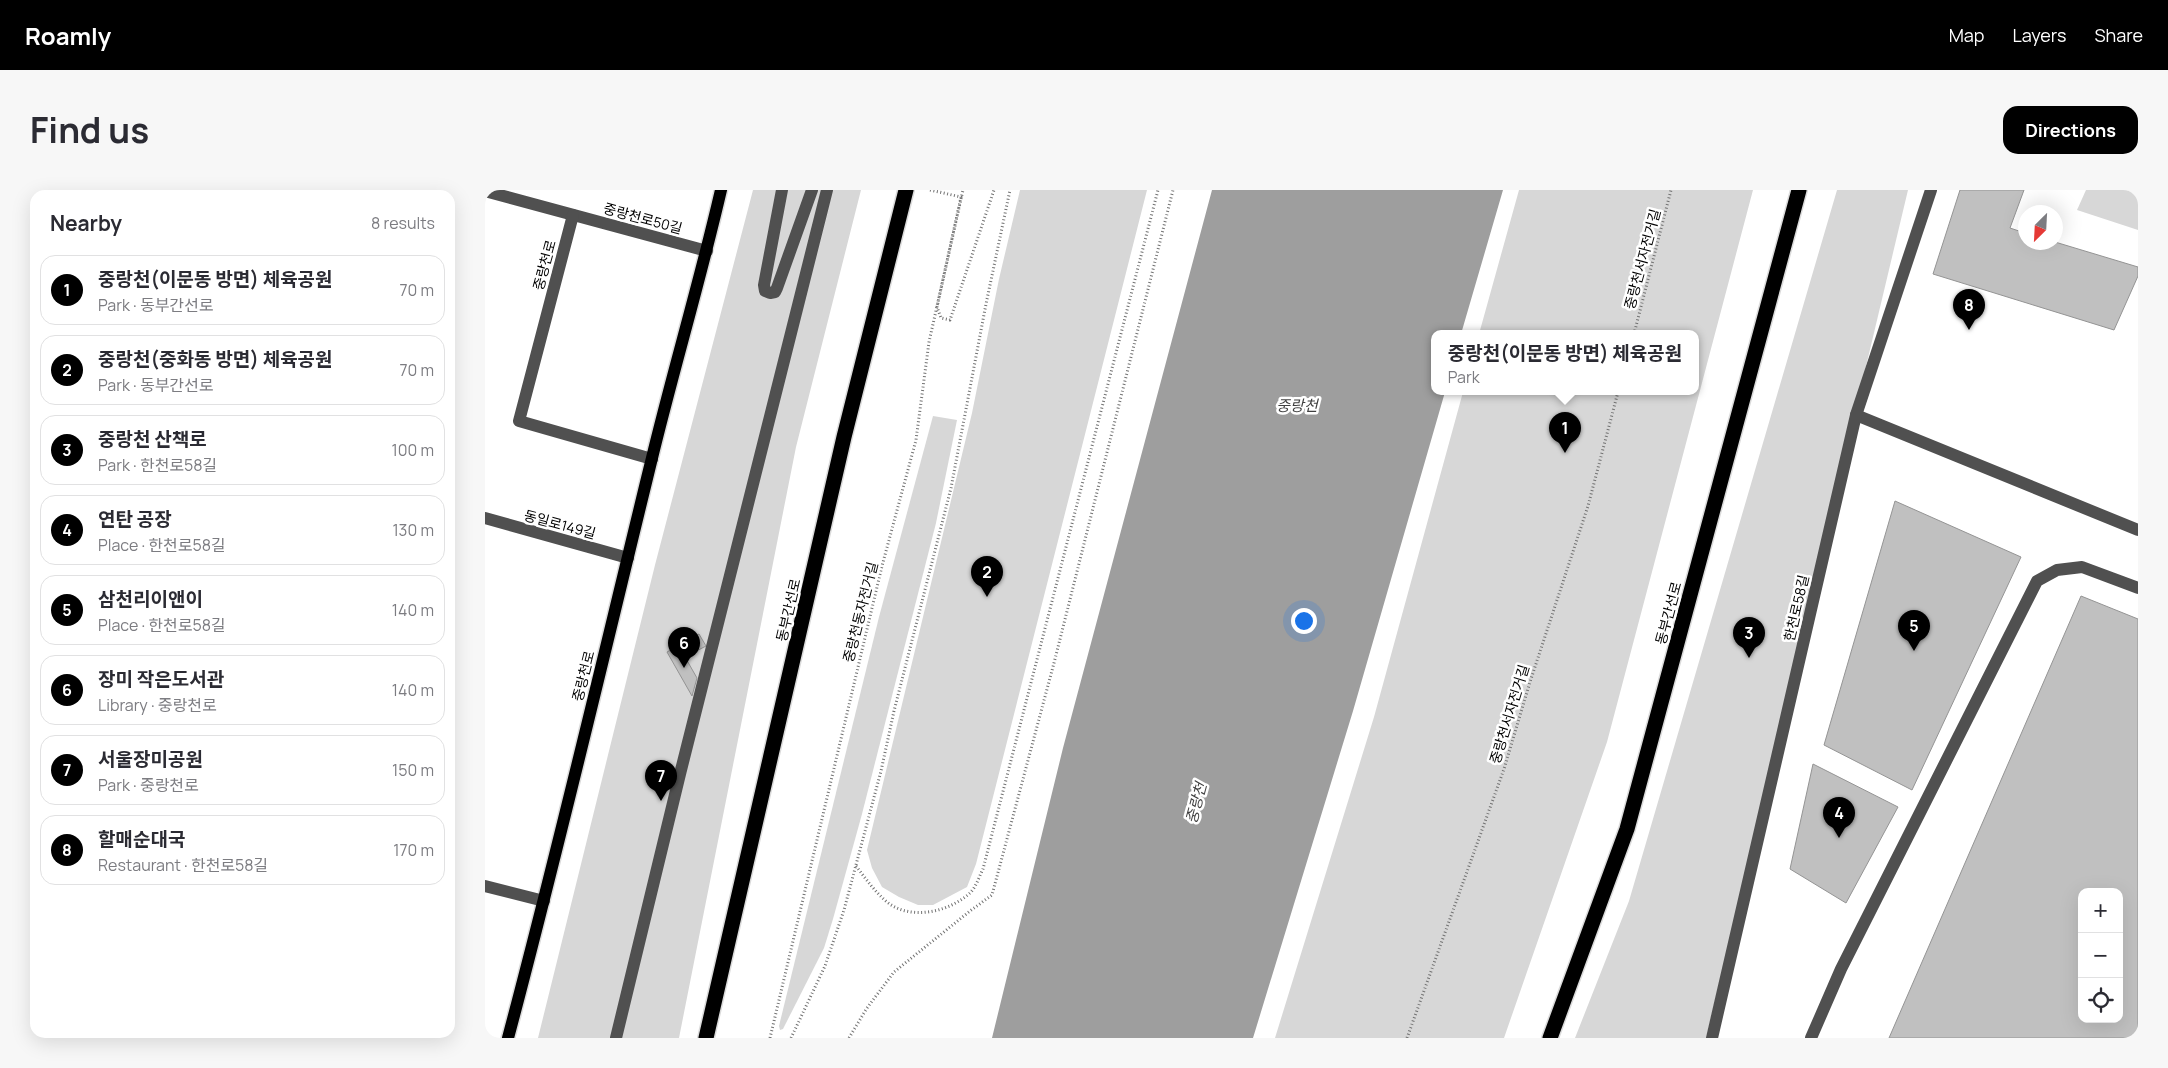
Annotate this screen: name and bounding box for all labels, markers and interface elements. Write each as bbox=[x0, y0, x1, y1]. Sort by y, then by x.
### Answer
text: Roamly bbox=[25, 19, 111, 52]
text: Map bbox=[1949, 23, 1984, 47]
text: Layers bbox=[2012, 23, 2066, 47]
text: Share bbox=[2094, 23, 2143, 47]
text: Find us bbox=[30, 106, 149, 154]
button: Directions bbox=[2003, 106, 2138, 154]
street label: 중랑천로50길 bbox=[601, 198, 685, 238]
north arrow bbox=[2018, 205, 2063, 250]
street label: 중랑천서자전거길 bbox=[1619, 207, 1665, 311]
text: Nearby bbox=[50, 209, 122, 237]
text: 8 results bbox=[371, 212, 435, 234]
street label: 중랑천로 bbox=[528, 238, 560, 292]
text: 중랑천(이문동 방면) 체육공원 bbox=[98, 266, 333, 292]
text: 1 bbox=[63, 279, 71, 301]
text: 70 m bbox=[399, 279, 434, 301]
pin: 8 bbox=[1953, 289, 1985, 330]
text: Park · 동부간선로 bbox=[98, 294, 214, 316]
popup bbox=[1431, 330, 1699, 395]
text: 중랑천(이문동 방면) 체육공원 bbox=[1448, 340, 1682, 366]
text: 중랑천(중화동 방면) 체육공원 bbox=[98, 346, 333, 372]
text: 2 bbox=[62, 359, 72, 381]
text: 70 m bbox=[399, 359, 434, 381]
text: Park bbox=[1448, 366, 1480, 388]
text: Park · 동부간선로 bbox=[98, 374, 214, 396]
water label: 중랑천 bbox=[1276, 395, 1320, 416]
pin: 1 bbox=[1549, 412, 1581, 453]
text: 중랑천 산책로 bbox=[98, 426, 207, 452]
text: 3 bbox=[62, 439, 72, 461]
text: 100 m bbox=[391, 439, 434, 461]
text: Park · 한천로58길 bbox=[98, 454, 217, 476]
street label: 동일로149길 bbox=[522, 505, 598, 543]
text: 연탄 공장 bbox=[98, 506, 172, 532]
text: 4 bbox=[62, 519, 72, 541]
text: 130 m bbox=[392, 519, 434, 541]
text: Place · 한천로58길 bbox=[98, 534, 226, 556]
pin: 2 bbox=[971, 556, 1003, 597]
street label: 중랑천동자전거길 bbox=[838, 560, 882, 664]
street label: 한천로58길 bbox=[1779, 573, 1813, 643]
street label: 동부간선로 bbox=[771, 576, 805, 644]
street label: 동부간선로 bbox=[1650, 579, 1686, 647]
text: 삼천리이앤이 bbox=[98, 586, 203, 612]
text: 5 bbox=[62, 599, 72, 621]
text: 140 m bbox=[392, 599, 434, 621]
your location bbox=[1291, 608, 1317, 634]
pin: 5 bbox=[1898, 610, 1930, 651]
text: Place · 한천로58길 bbox=[98, 614, 226, 636]
pin: 3 bbox=[1733, 617, 1765, 658]
pin: 6 bbox=[668, 627, 700, 668]
street label: 중랑천로 bbox=[568, 649, 598, 703]
street label: 중랑천서자전거길 bbox=[1485, 662, 1533, 766]
text: 장미 작은도서관 bbox=[98, 666, 224, 692]
text: 6 bbox=[62, 679, 72, 701]
text: 140 m bbox=[392, 679, 434, 701]
text: Library · 중랑천로 bbox=[98, 694, 217, 716]
text: 서울장미공원 bbox=[98, 746, 203, 772]
text: 7 bbox=[63, 759, 71, 781]
text: 150 m bbox=[392, 759, 434, 781]
pin: 7 bbox=[645, 760, 677, 801]
text: Park · 중랑천로 bbox=[98, 774, 199, 796]
water label: 중랑천 bbox=[1180, 778, 1212, 826]
pin: 4 bbox=[1823, 797, 1855, 838]
text: 할매순대국 bbox=[98, 826, 185, 852]
text: 8 bbox=[62, 839, 72, 861]
text: 170 m bbox=[393, 839, 434, 861]
text: Restaurant · 한천로58길 bbox=[98, 854, 268, 876]
map controls bbox=[2078, 888, 2123, 1023]
button: + bbox=[2078, 888, 2123, 933]
button: − bbox=[2078, 933, 2123, 978]
button: locate bbox=[2078, 978, 2123, 1023]

